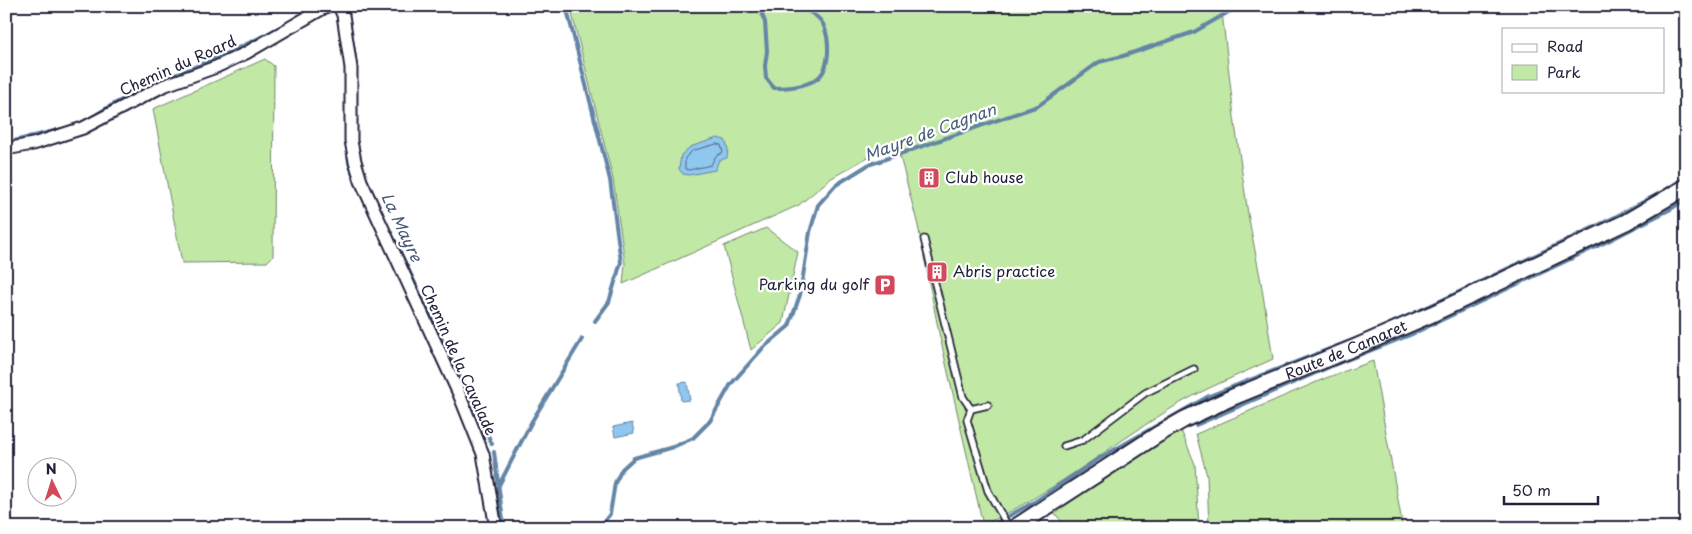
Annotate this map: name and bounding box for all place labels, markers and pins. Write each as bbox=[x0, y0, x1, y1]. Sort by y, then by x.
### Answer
place label: Club house bbox=[945, 165, 1024, 188]
building icon: Club house bbox=[917, 166, 941, 190]
place label: Abris practice bbox=[953, 259, 1055, 282]
building icon: Abris practice bbox=[925, 260, 949, 284]
place label: Parking du golf bbox=[759, 272, 870, 295]
parking icon: Parking du golf bbox=[873, 273, 897, 297]

